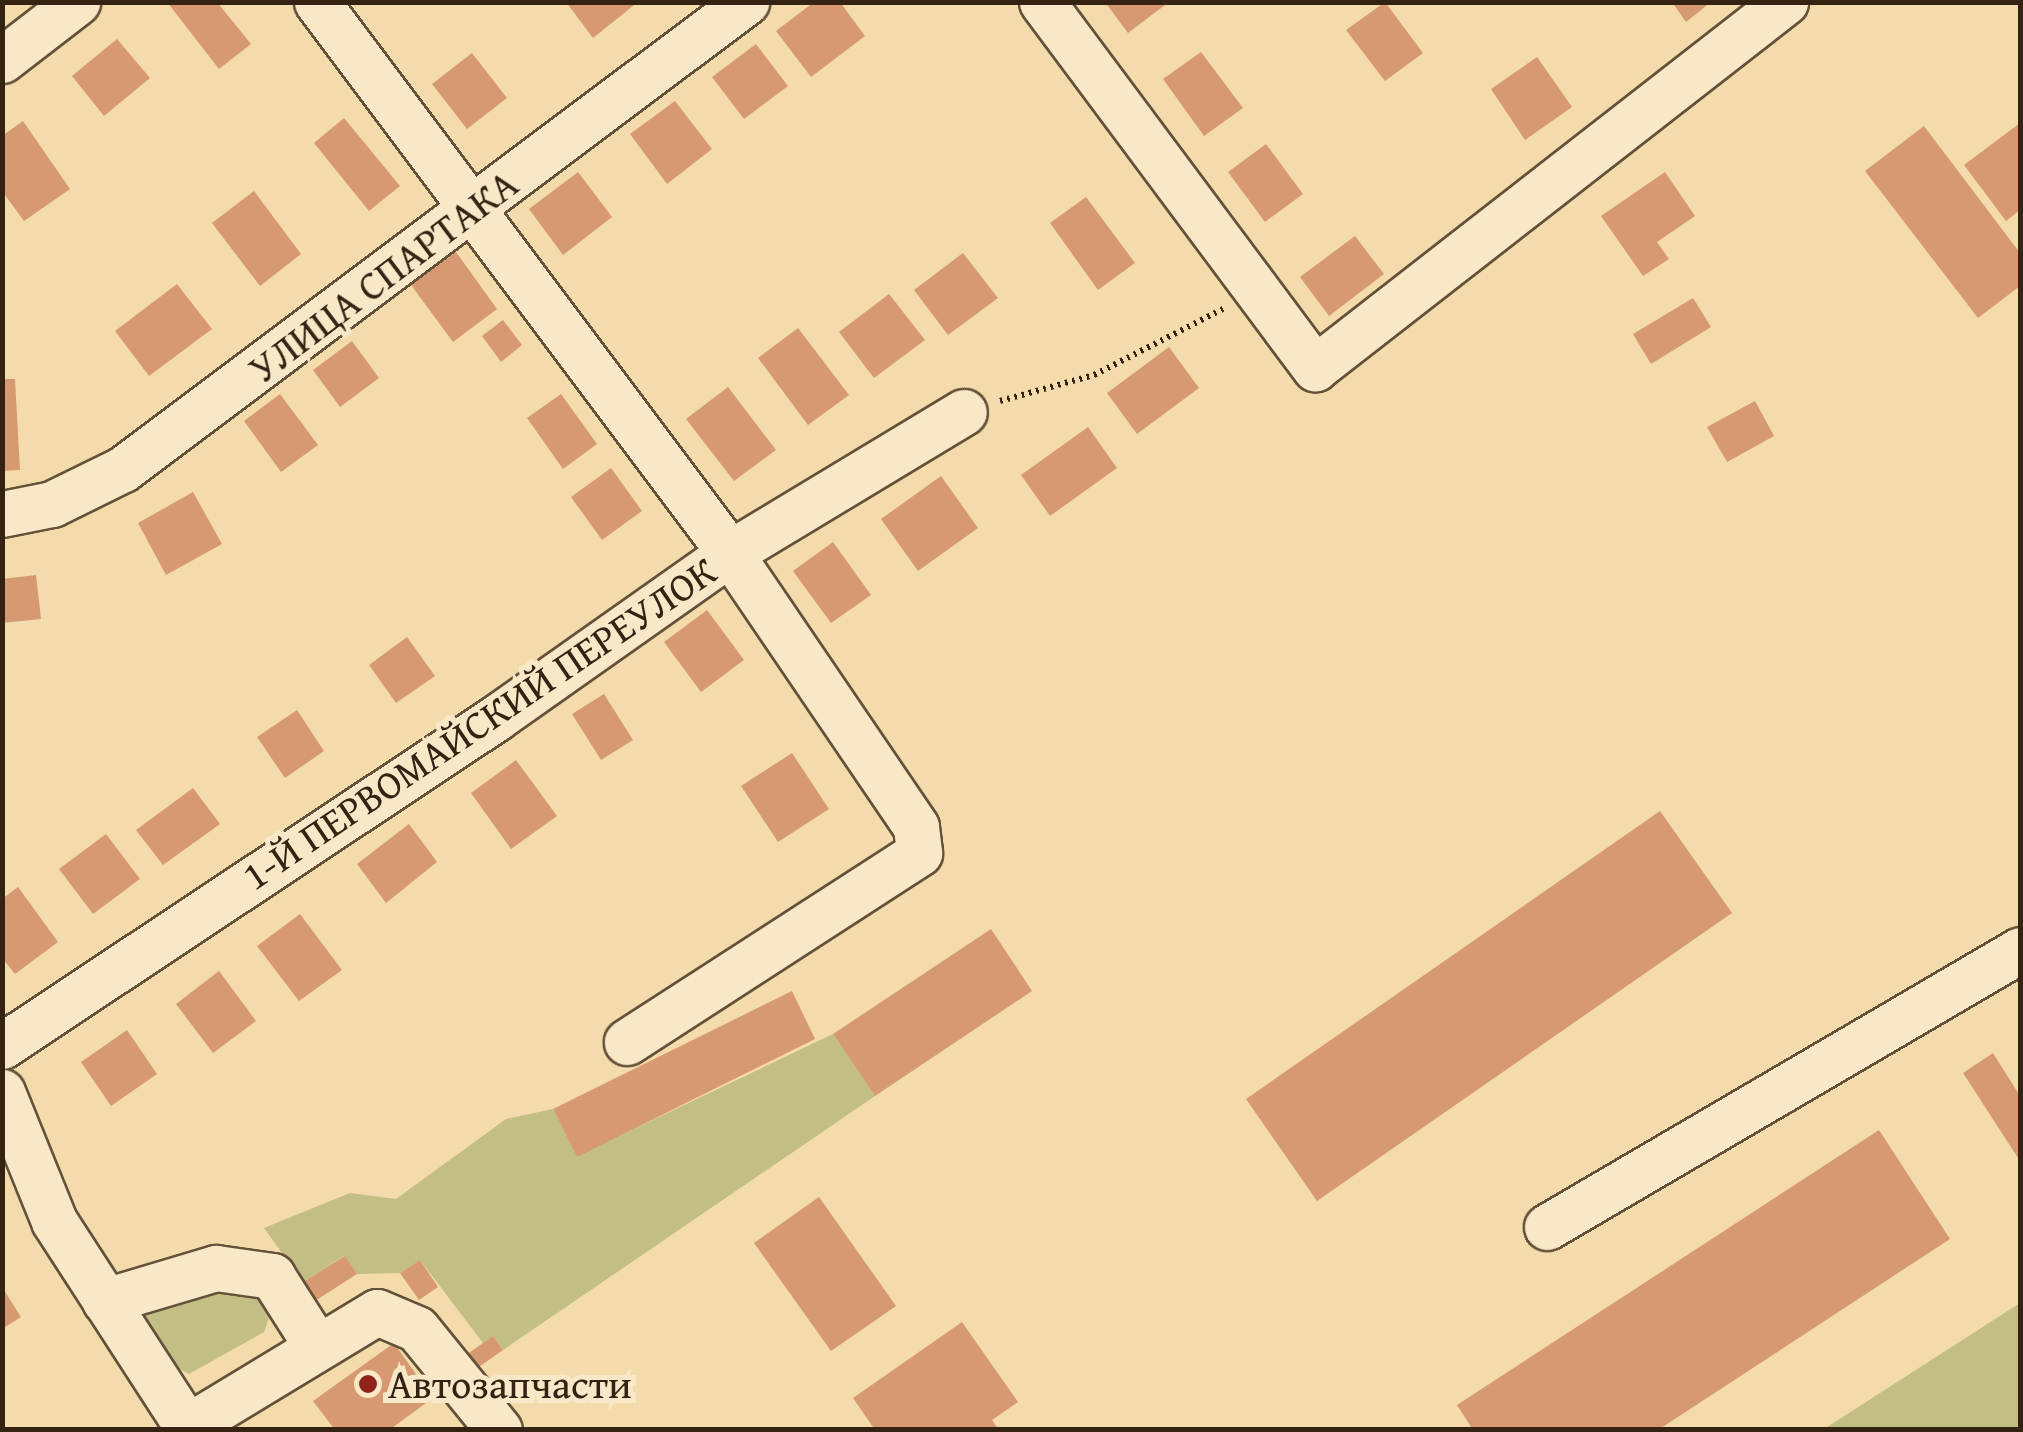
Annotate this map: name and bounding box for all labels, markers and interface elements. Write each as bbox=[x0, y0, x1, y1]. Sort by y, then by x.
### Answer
street label: УЛИЦА СПАРТАКА bbox=[239, 159, 527, 393]
street label: 1-Й ПЕРВОМАЙСКИЙ ПЕРЕУЛОК bbox=[233, 546, 725, 900]
place label: Автозапчасти bbox=[388, 1360, 632, 1408]
marker: Автозапчасти bbox=[357, 1373, 379, 1395]

